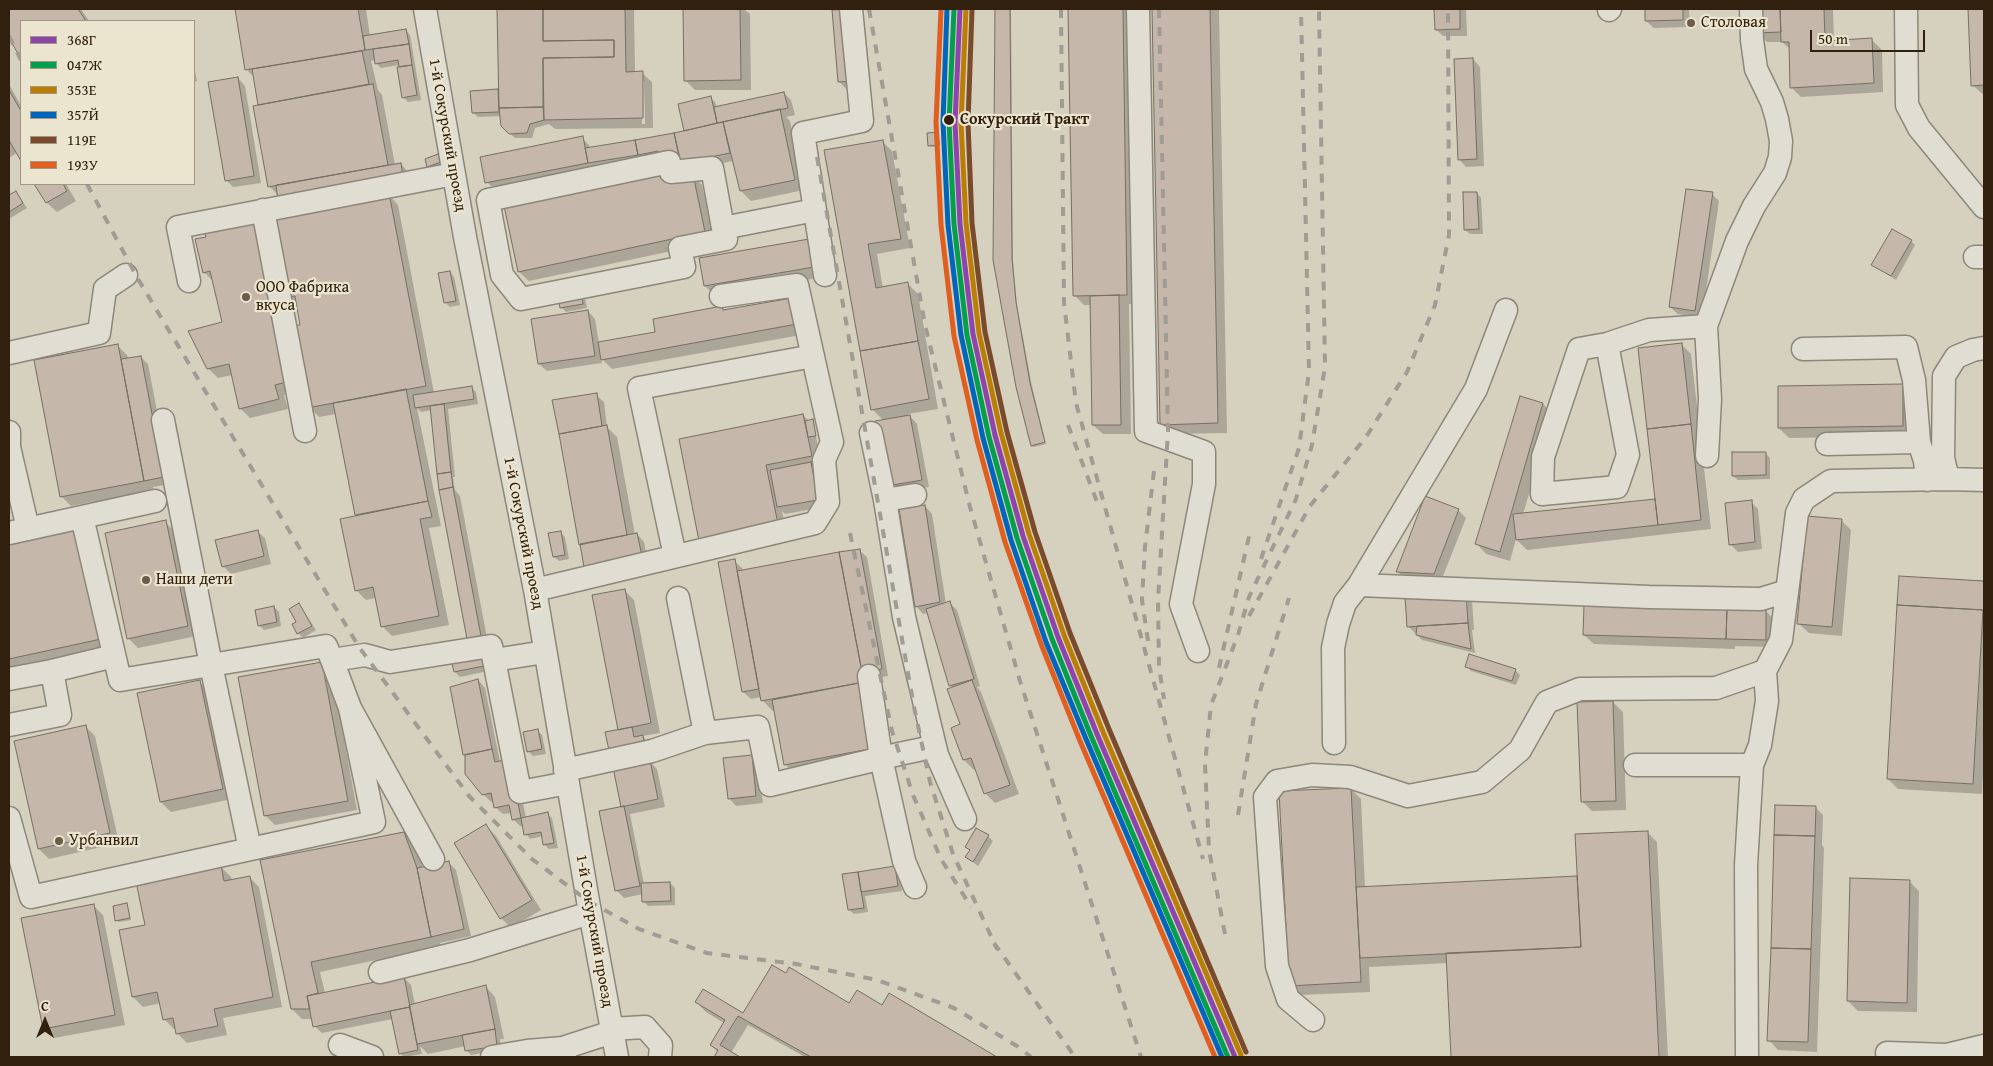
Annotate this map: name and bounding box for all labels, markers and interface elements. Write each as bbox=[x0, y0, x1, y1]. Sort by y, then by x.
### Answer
place label: Cтоловая bbox=[1701, 13, 1766, 33]
marker: Cтоловая bbox=[1685, 17, 1697, 29]
legend bbox=[20, 20, 195, 185]
scale bar bbox=[1813, 20, 1928, 52]
text: 50 m bbox=[1818, 28, 1848, 49]
text: 368Г bbox=[67, 29, 96, 50]
text: 047Ж bbox=[67, 54, 102, 75]
street label: 1-й Сокурский проезд bbox=[424, 57, 470, 213]
text: 353Е bbox=[67, 79, 96, 100]
text: 357Й bbox=[67, 104, 99, 125]
place label: Сокурский Тракт bbox=[960, 110, 1089, 130]
marker: Сокурский Тракт bbox=[942, 113, 956, 127]
text: 119Е bbox=[67, 129, 96, 150]
text: 193У bbox=[67, 154, 98, 175]
place label: ООО Фабрика вкуса bbox=[256, 278, 349, 316]
marker: ООО Фабрика вкуса bbox=[240, 291, 252, 303]
street label: 1-й Сокурский проезд bbox=[499, 455, 547, 611]
place label: Наши дети bbox=[156, 570, 233, 590]
marker: Наши дети bbox=[140, 574, 152, 586]
place label: Урбанвил bbox=[69, 831, 139, 851]
marker: Урбанвил bbox=[53, 835, 65, 847]
street label: 1-й Сокурский проезд bbox=[571, 853, 617, 1009]
north arrow bbox=[20, 996, 70, 1046]
text: С bbox=[41, 996, 49, 1016]

